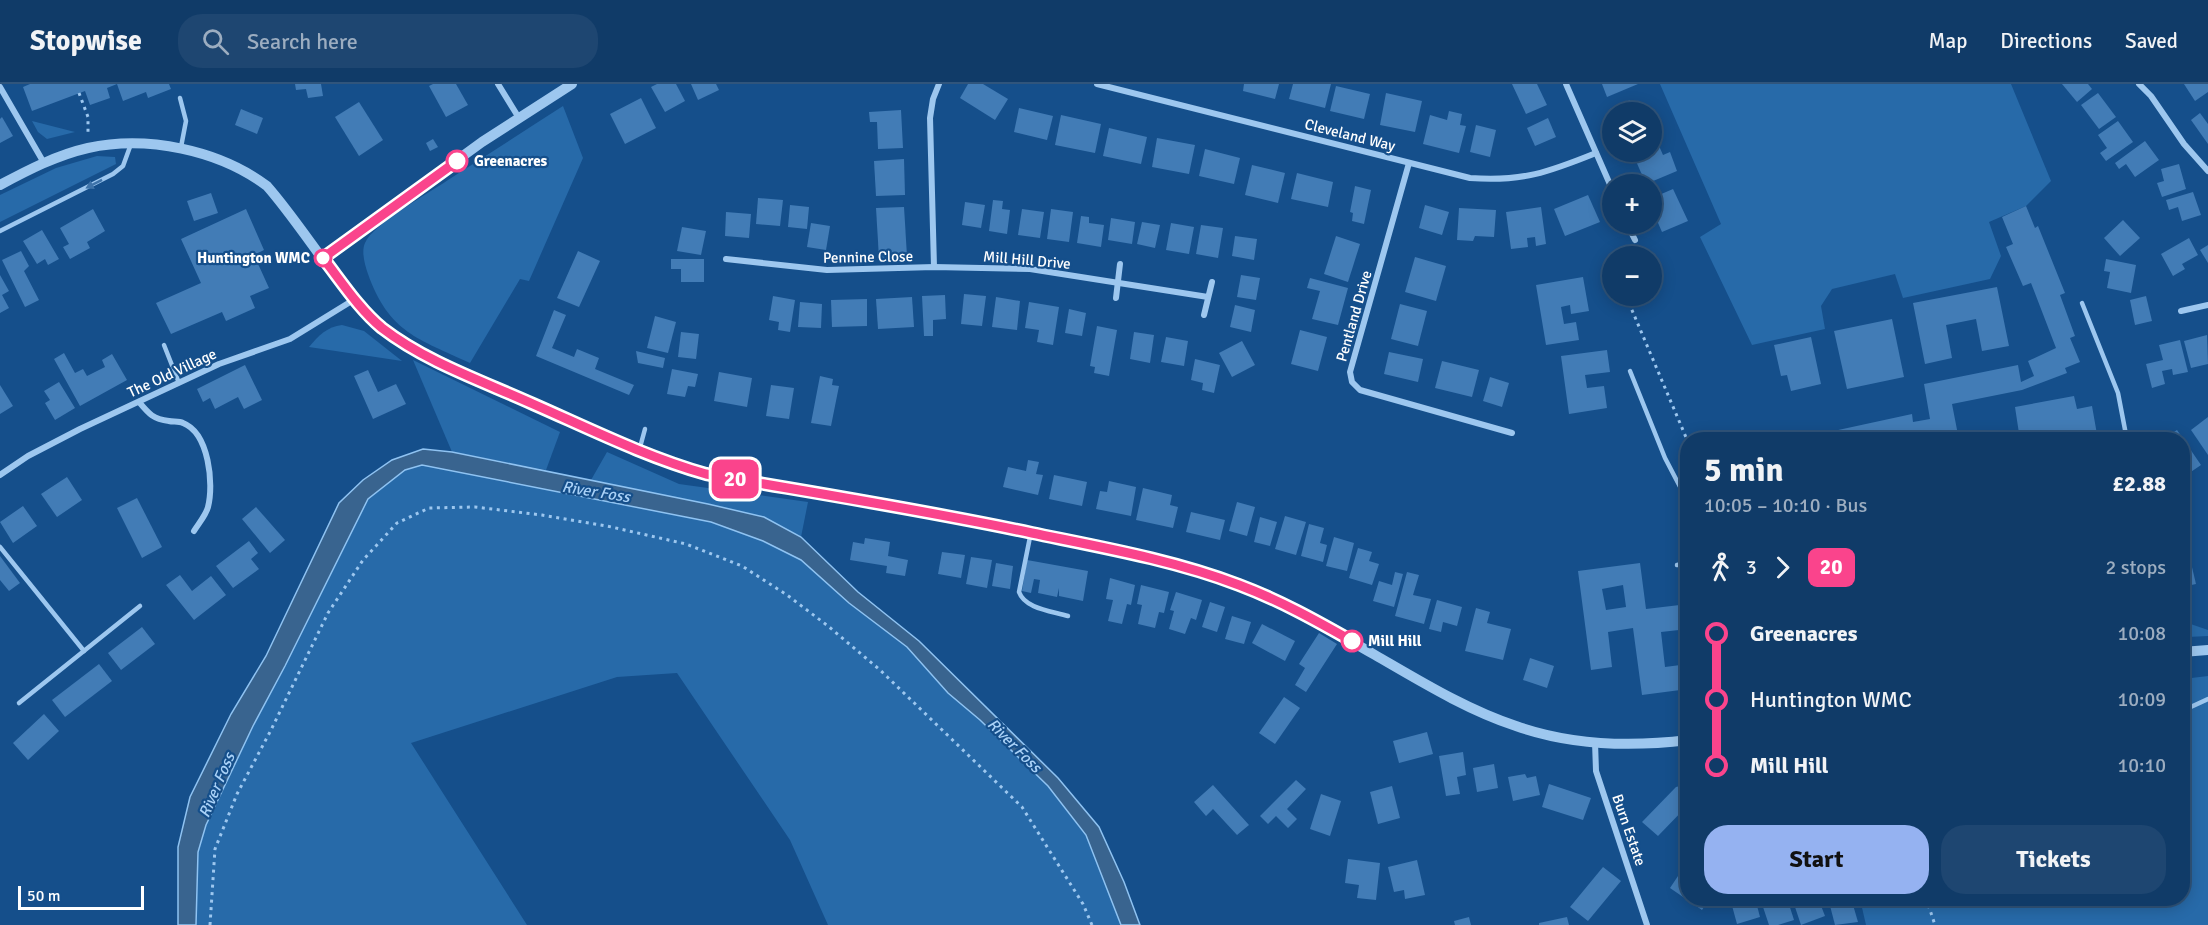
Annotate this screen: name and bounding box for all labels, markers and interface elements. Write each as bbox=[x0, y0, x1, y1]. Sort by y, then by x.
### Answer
search box bbox=[178, 14, 598, 68]
text: Stopwise bbox=[30, 24, 142, 58]
icon: search bbox=[199, 25, 232, 58]
text: Search here bbox=[247, 28, 358, 55]
text: Map bbox=[1929, 28, 1967, 54]
text: Directions bbox=[2000, 28, 2092, 54]
text: Saved bbox=[2125, 28, 2178, 54]
map controls bbox=[1602, 102, 1662, 306]
button: layers bbox=[1602, 102, 1662, 162]
street label: Cleveland Way bbox=[1303, 115, 1397, 155]
marker: Greenacres bbox=[446, 150, 468, 172]
place label: Greenacres bbox=[474, 152, 548, 170]
button: + bbox=[1602, 174, 1662, 234]
one-way arrow bbox=[85, 179, 102, 189]
button: − bbox=[1602, 246, 1662, 306]
street label: Pennine Close bbox=[823, 247, 913, 267]
street label: Mill Hill Drive bbox=[982, 247, 1072, 273]
place label: Huntington WMC bbox=[197, 249, 310, 267]
marker: Huntington WMC bbox=[314, 249, 332, 267]
street label: Pentland Drive bbox=[1332, 268, 1376, 364]
street label: The Old Village bbox=[125, 345, 219, 401]
text: 5 min bbox=[1704, 450, 1784, 491]
line badge: 20 bbox=[708, 460, 762, 498]
text: 20 bbox=[724, 466, 746, 492]
text: £2.88 bbox=[2112, 470, 2166, 497]
water label: River Foss bbox=[560, 477, 633, 508]
text: 10:05 – 10:10 · Bus bbox=[1704, 493, 1867, 518]
icon: walk bbox=[1704, 551, 1737, 584]
icon: forward bbox=[1766, 551, 1799, 584]
text: 20 bbox=[1820, 554, 1843, 580]
text: 3 bbox=[1746, 555, 1757, 580]
text: 2 stops bbox=[2105, 555, 2166, 580]
text: Greenacres bbox=[1750, 620, 1857, 647]
text: 10:08 bbox=[2117, 621, 2166, 646]
marker: Mill Hill bbox=[1341, 630, 1363, 652]
place label: Mill Hill bbox=[1368, 632, 1422, 650]
text: Huntington WMC bbox=[1750, 686, 1912, 713]
text: 10:09 bbox=[2117, 687, 2166, 712]
water label: River Foss bbox=[983, 714, 1047, 778]
water label: River Foss bbox=[194, 748, 240, 821]
text: Mill Hill bbox=[1750, 752, 1829, 779]
text: 10:10 bbox=[2117, 753, 2166, 778]
street label: Burn Estate bbox=[1608, 792, 1650, 868]
button: Start bbox=[1704, 825, 1929, 894]
button: Tickets bbox=[1941, 825, 2166, 894]
scale bar bbox=[18, 883, 144, 910]
text: 50 m bbox=[27, 886, 61, 906]

